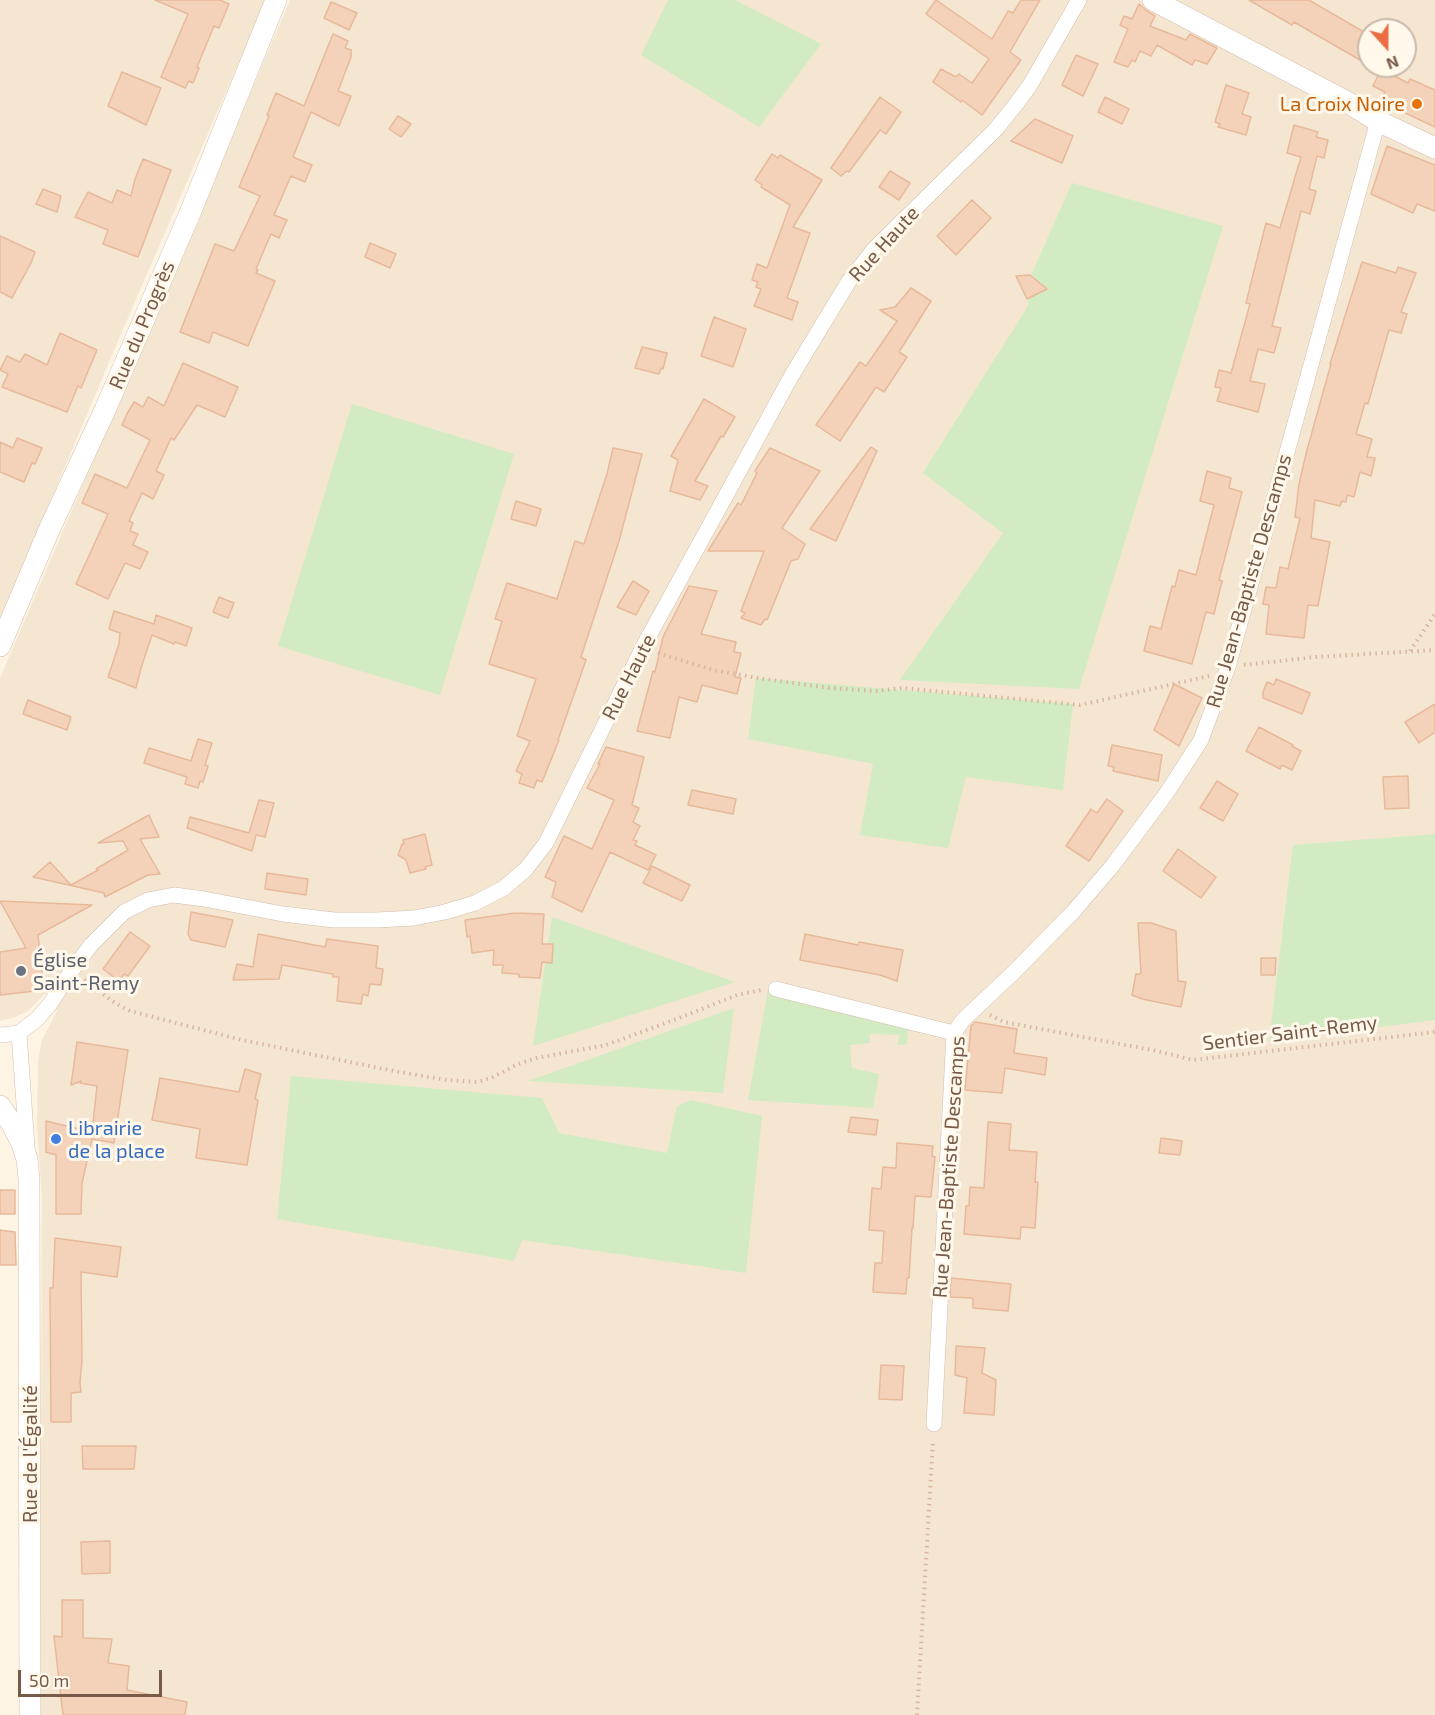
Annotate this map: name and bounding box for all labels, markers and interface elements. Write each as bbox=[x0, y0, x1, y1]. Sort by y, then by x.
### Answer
north arrow bbox=[1357, 18, 1417, 78]
text: N bbox=[1384, 52, 1402, 74]
place label: La Croix Noire bbox=[1280, 92, 1405, 116]
marker: La Croix Noire bbox=[1410, 97, 1424, 111]
street label: Rue Haute bbox=[844, 201, 924, 287]
street label: Rue du Progrès bbox=[104, 257, 180, 393]
street label: Rue Jean-Baptiste Descamps bbox=[1201, 451, 1297, 711]
street label: Rue Haute bbox=[597, 630, 661, 724]
place label: Église Saint-Remy bbox=[33, 948, 139, 995]
marker: Église Saint-Remy bbox=[14, 964, 28, 978]
street label: Sentier Saint-Remy bbox=[1201, 1010, 1379, 1056]
street label: Rue Jean-Baptiste Descamps bbox=[928, 1035, 970, 1299]
place label: Librairie de la place bbox=[68, 1116, 165, 1163]
marker: Librairie de la place bbox=[49, 1132, 63, 1146]
street label: Rue de l'Égalité bbox=[18, 1385, 42, 1523]
scale bar bbox=[21, 1658, 165, 1696]
text: 50 m bbox=[29, 1669, 69, 1691]

